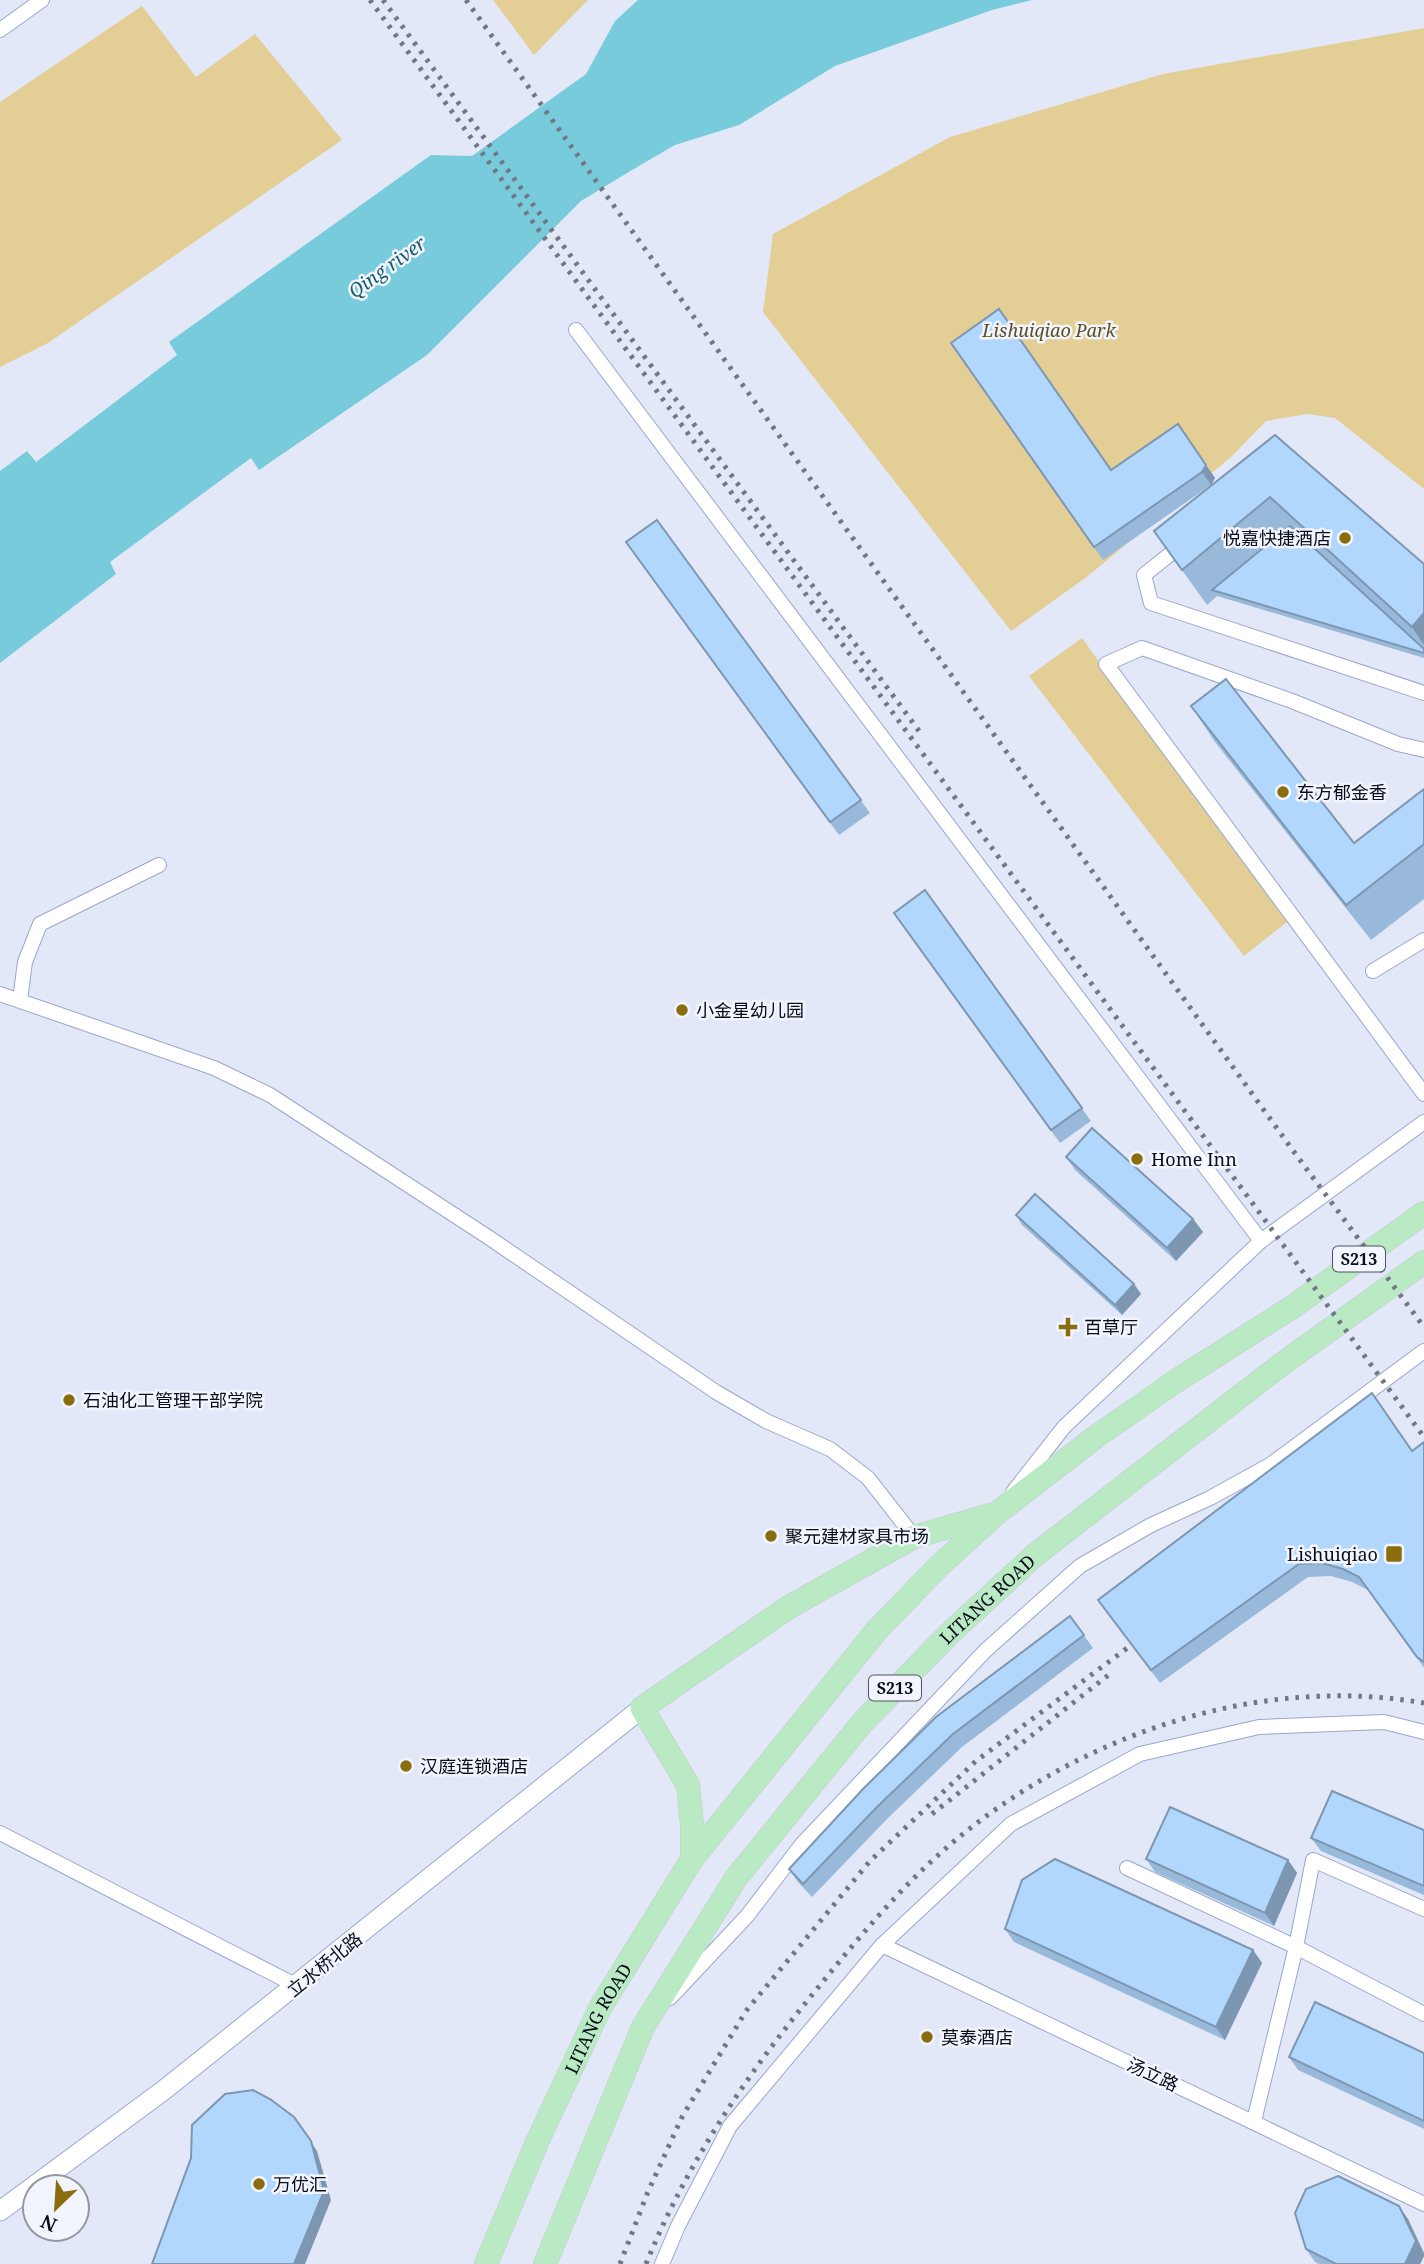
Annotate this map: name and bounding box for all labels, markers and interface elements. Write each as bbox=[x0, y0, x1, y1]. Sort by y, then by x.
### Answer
water label: Qing river bbox=[343, 230, 431, 304]
park label: Lishuiqiao Park bbox=[981, 318, 1116, 342]
place label: 悦嘉快捷酒店 bbox=[1223, 526, 1331, 550]
marker: 悦嘉快捷酒店 bbox=[1337, 530, 1353, 546]
place label: 东方郁金香 bbox=[1297, 780, 1387, 804]
marker: 东方郁金香 bbox=[1275, 784, 1291, 800]
place label: 小金星幼儿园 bbox=[696, 998, 804, 1022]
marker: 小金星幼儿园 bbox=[674, 1002, 690, 1018]
place label: Home Inn bbox=[1151, 1147, 1237, 1171]
marker: Home Inn bbox=[1129, 1151, 1145, 1167]
road number: S213 bbox=[1333, 1246, 1385, 1272]
place label: 百草厅 bbox=[1084, 1315, 1138, 1339]
marker: 百草厅 bbox=[1058, 1317, 1078, 1337]
place label: 石油化工管理干部学院 bbox=[83, 1388, 263, 1412]
marker: 石油化工管理干部学院 bbox=[61, 1392, 77, 1408]
place label: 聚元建材家具市场 bbox=[785, 1524, 929, 1548]
marker: 聚元建材家具市场 bbox=[763, 1528, 779, 1544]
place label: Lishuiqiao bbox=[1287, 1542, 1378, 1566]
marker: Lishuiqiao bbox=[1384, 1544, 1404, 1564]
street label: LITANG ROAD bbox=[934, 1549, 1040, 1649]
road number: S213 bbox=[869, 1676, 921, 1700]
place label: 汉庭连锁酒店 bbox=[420, 1754, 528, 1778]
marker: 汉庭连锁酒店 bbox=[398, 1758, 414, 1774]
street label: 立水桥北路 bbox=[281, 1926, 367, 2002]
street label: LITANG ROAD bbox=[559, 1959, 637, 2078]
place label: 莫泰酒店 bbox=[941, 2025, 1013, 2049]
marker: 莫泰酒店 bbox=[919, 2029, 935, 2045]
street label: 汤立路 bbox=[1123, 2052, 1183, 2096]
place label: 万优汇 bbox=[273, 2172, 327, 2196]
north arrow bbox=[21, 2173, 91, 2243]
marker: 万优汇 bbox=[251, 2176, 267, 2192]
text: N bbox=[37, 2208, 61, 2238]

